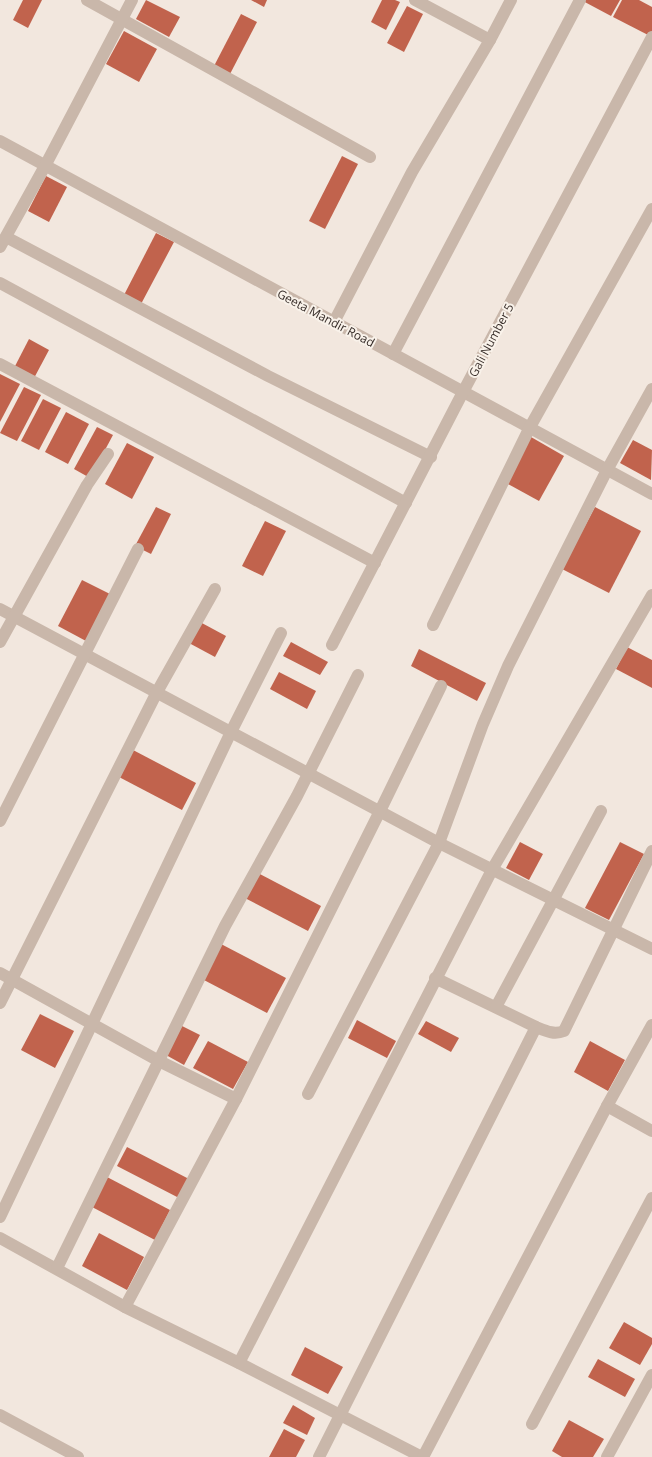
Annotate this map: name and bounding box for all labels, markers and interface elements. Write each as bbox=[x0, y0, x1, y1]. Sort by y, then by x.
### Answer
street label: Geeta Mandir Road bbox=[274, 285, 378, 351]
street label: Gali Number 5 bbox=[464, 300, 518, 380]

